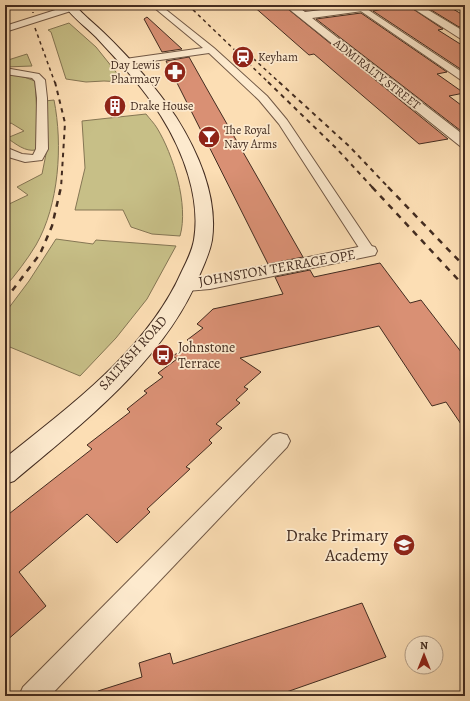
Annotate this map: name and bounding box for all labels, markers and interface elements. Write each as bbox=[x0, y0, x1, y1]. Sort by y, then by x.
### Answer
street label: ADMIRALTY STREET bbox=[329, 34, 424, 113]
station icon: Keyham bbox=[230, 44, 256, 70]
place label: Keyham bbox=[258, 49, 298, 65]
place label: Day Lewis Pharmacy bbox=[110, 57, 161, 87]
pharmacy icon: Day Lewis Pharmacy bbox=[162, 59, 188, 85]
building icon: Drake House bbox=[102, 93, 128, 119]
place label: Drake House bbox=[130, 98, 193, 114]
place label: The Royal Navy Arms bbox=[224, 122, 277, 152]
bar icon: The Royal Navy Arms bbox=[196, 124, 222, 150]
street label: JOHNSTON TERRACE OPE bbox=[197, 245, 357, 291]
street label: SALTASH ROAD bbox=[94, 311, 172, 394]
place label: Johnstone Terrace bbox=[178, 338, 235, 373]
bus stop icon: Johnstone Terrace bbox=[150, 342, 176, 368]
place label: Drake Primary Academy bbox=[286, 524, 388, 567]
school or university icon: Drake Primary Academy bbox=[391, 532, 417, 558]
north arrow bbox=[404, 635, 444, 675]
text: N bbox=[420, 638, 428, 653]

